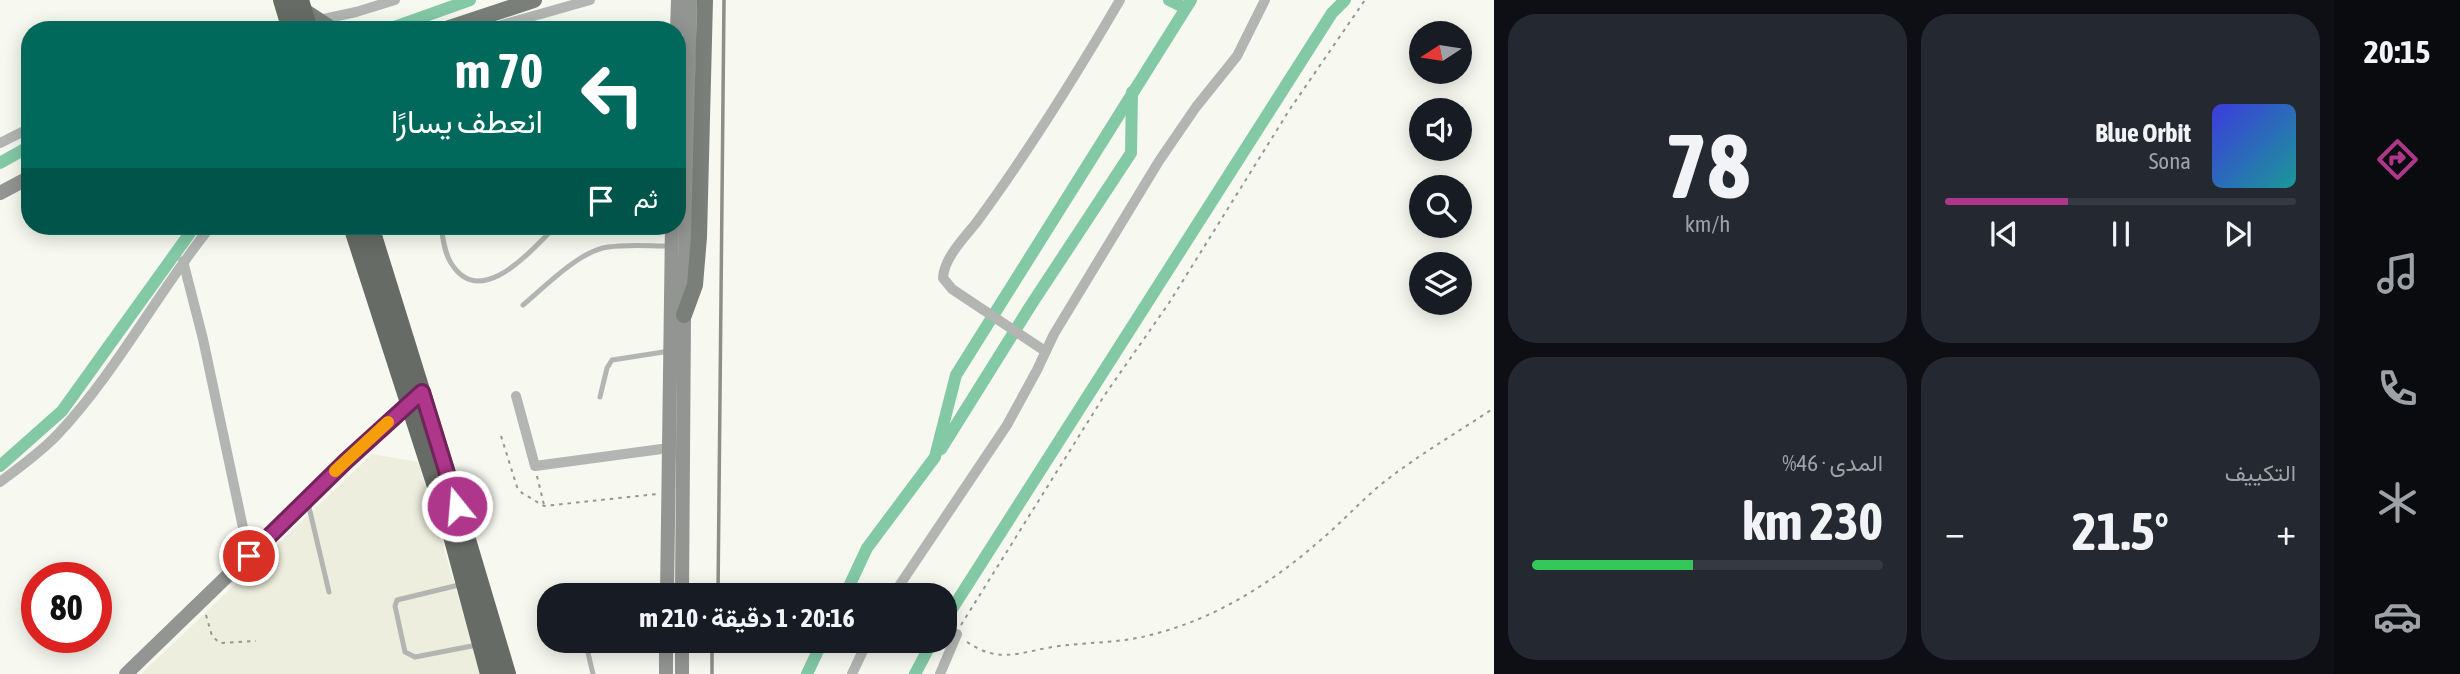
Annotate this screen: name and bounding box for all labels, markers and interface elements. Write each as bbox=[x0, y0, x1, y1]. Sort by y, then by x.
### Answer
north arrow bbox=[1409, 21, 1472, 84]
map controls bbox=[1409, 21, 1472, 315]
text: 20:15 bbox=[2364, 33, 2430, 70]
text: 70 m bbox=[455, 42, 543, 98]
icon: left bbox=[567, 49, 658, 140]
button: sound bbox=[1409, 98, 1472, 161]
text: انعطف يسارًا bbox=[391, 103, 543, 140]
text: 78 bbox=[1665, 113, 1750, 217]
text: Blue Orbit bbox=[2095, 118, 2191, 148]
icon: directions bbox=[2373, 135, 2422, 184]
text: Sona bbox=[2149, 148, 2191, 174]
button: search bbox=[1409, 175, 1472, 238]
icon: arrive bbox=[582, 182, 620, 220]
text: ثم bbox=[634, 184, 658, 214]
text: km/h bbox=[1685, 211, 1730, 237]
icon: previous bbox=[1985, 215, 2023, 253]
icon: pause bbox=[2102, 215, 2140, 253]
icon: next bbox=[2219, 215, 2257, 253]
icon: music bbox=[2373, 249, 2422, 298]
button: layers bbox=[1409, 252, 1472, 315]
icon: phone bbox=[2373, 364, 2422, 413]
text: المدى · 46% bbox=[1782, 450, 1883, 476]
text: التكييف bbox=[2225, 460, 2296, 486]
position arrow bbox=[420, 469, 494, 543]
icon: climate bbox=[2373, 478, 2422, 527]
text: 230 km bbox=[1742, 491, 1883, 551]
text: 21.5° bbox=[2072, 501, 2169, 561]
text: − bbox=[1945, 510, 1965, 553]
text: + bbox=[2276, 510, 2296, 553]
pin bbox=[219, 526, 279, 586]
icon: arrive bbox=[230, 537, 268, 575]
speed limit sign: 80 bbox=[21, 562, 112, 653]
icon: car bbox=[2373, 592, 2422, 641]
text: 20:16 · 1 دقيقة · 210 m bbox=[639, 603, 855, 633]

